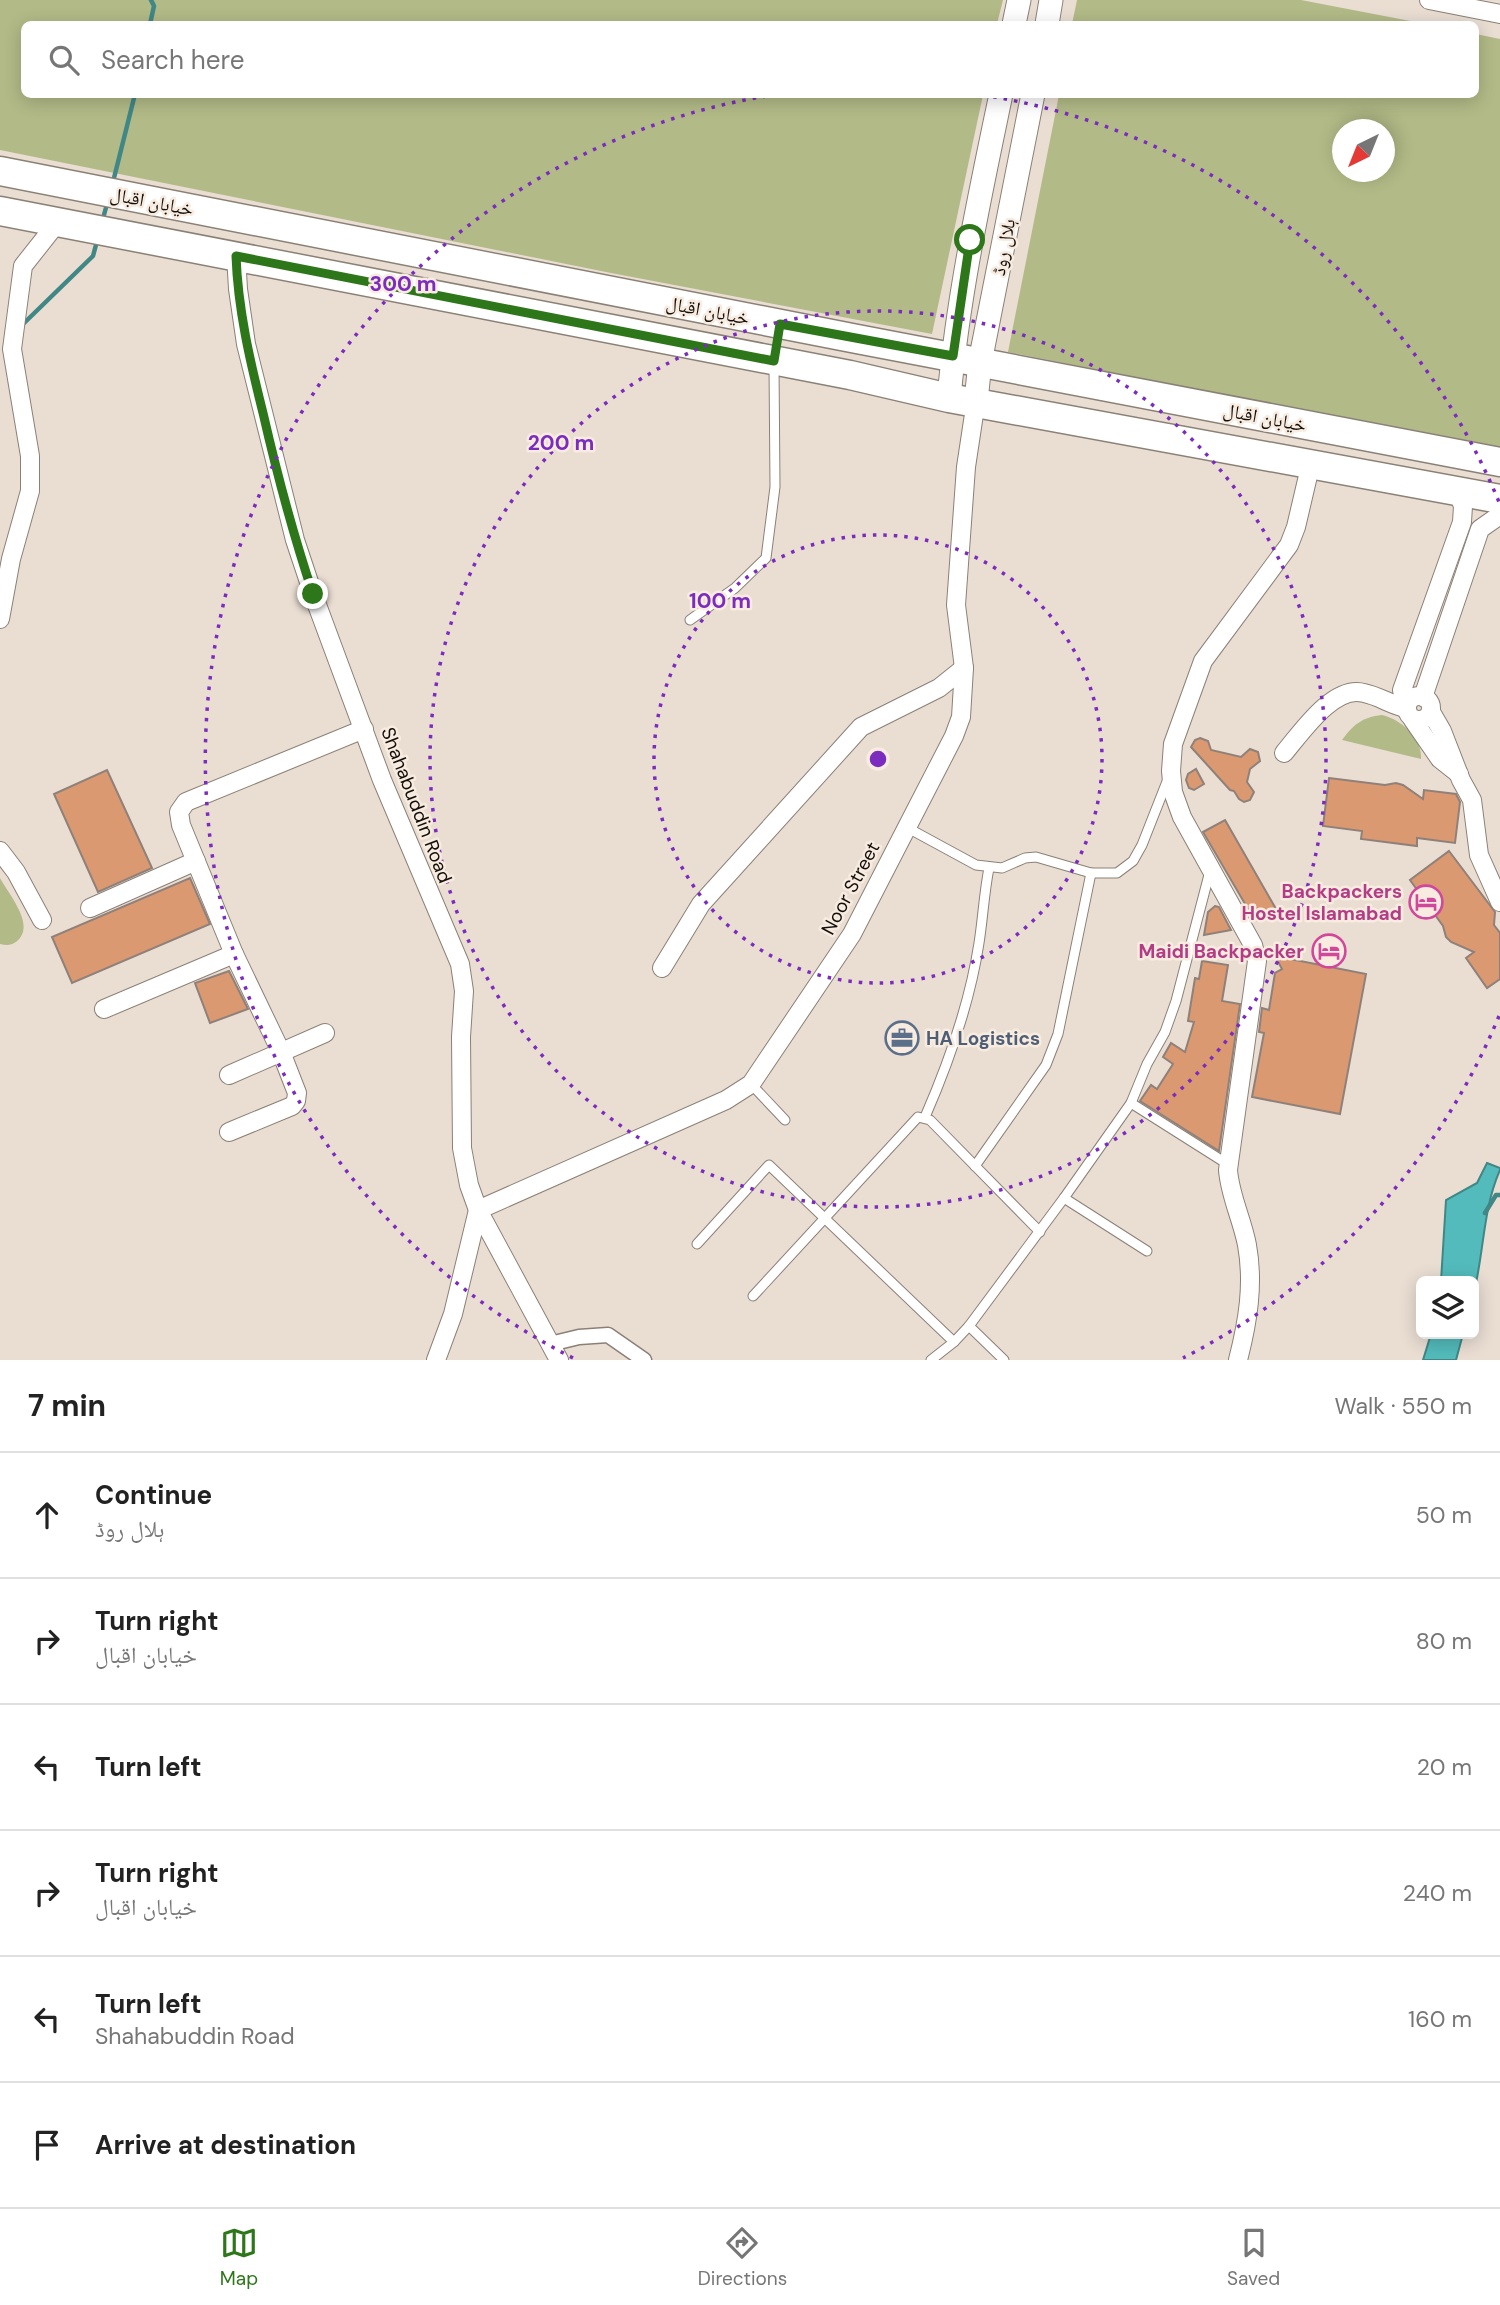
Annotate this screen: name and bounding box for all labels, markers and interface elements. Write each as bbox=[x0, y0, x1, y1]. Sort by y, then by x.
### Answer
search box bbox=[21, 21, 1479, 98]
icon: search bbox=[45, 41, 83, 79]
text: Search here bbox=[101, 43, 244, 77]
north arrow bbox=[1332, 119, 1395, 182]
street label: خیابان اقبال bbox=[108, 181, 196, 222]
street label: ہلال روڈ bbox=[986, 217, 1021, 278]
route start bbox=[954, 224, 985, 255]
text: 300 m bbox=[370, 270, 436, 298]
street label: خیابان اقبال bbox=[664, 290, 752, 331]
street label: خیابان اقبال bbox=[1221, 397, 1309, 438]
text: 200 m bbox=[528, 429, 594, 457]
route end bbox=[297, 578, 328, 609]
text: 100 m bbox=[689, 587, 751, 615]
street label: Shahabuddin Road bbox=[375, 724, 458, 887]
centre of rings bbox=[866, 747, 890, 771]
street label: Noor Street bbox=[816, 838, 885, 939]
place label: Backpackers Hostel Islamabad bbox=[1242, 879, 1402, 926]
hotel icon: Backpackers Hostel Islamabad bbox=[1407, 883, 1445, 921]
hotel icon: Maidi Backpacker bbox=[1310, 932, 1348, 970]
place label: Maidi Backpacker bbox=[1138, 939, 1304, 964]
office icon: HA Logistics bbox=[883, 1019, 921, 1057]
place label: HA Logistics bbox=[926, 1026, 1040, 1051]
map controls bbox=[1416, 1276, 1479, 1339]
button: layers bbox=[1416, 1276, 1479, 1339]
text: 7 min bbox=[28, 1386, 106, 1425]
text: Walk · 550 m bbox=[1334, 1391, 1472, 1421]
text: Continue bbox=[95, 1478, 212, 1512]
icon: ahead bbox=[28, 1496, 66, 1534]
text: 50 m bbox=[1416, 1500, 1472, 1530]
text: ہلال روڈ bbox=[95, 1514, 164, 1544]
text: Turn right bbox=[95, 1604, 219, 1638]
icon: right bbox=[28, 1622, 66, 1660]
text: 80 m bbox=[1416, 1626, 1472, 1656]
text: خیابان اقبال bbox=[95, 1640, 197, 1670]
icon: left bbox=[28, 1748, 66, 1786]
text: Turn left bbox=[95, 1750, 202, 1784]
text: 20 m bbox=[1417, 1752, 1472, 1782]
text: Turn right bbox=[95, 1856, 219, 1890]
icon: right bbox=[28, 1874, 66, 1912]
text: 240 m bbox=[1403, 1878, 1472, 1908]
text: خیابان اقبال bbox=[95, 1892, 197, 1922]
text: Turn left bbox=[95, 1987, 202, 2021]
icon: left bbox=[28, 2000, 66, 2038]
text: 160 m bbox=[1408, 2004, 1472, 2034]
text: Shahabuddin Road bbox=[95, 2021, 295, 2051]
icon: arrive bbox=[28, 2126, 66, 2164]
text: Arrive at destination bbox=[95, 2128, 356, 2162]
tab: Map bbox=[220, 2224, 258, 2291]
tab: Directions bbox=[698, 2224, 787, 2291]
tab: Saved bbox=[1227, 2224, 1280, 2291]

